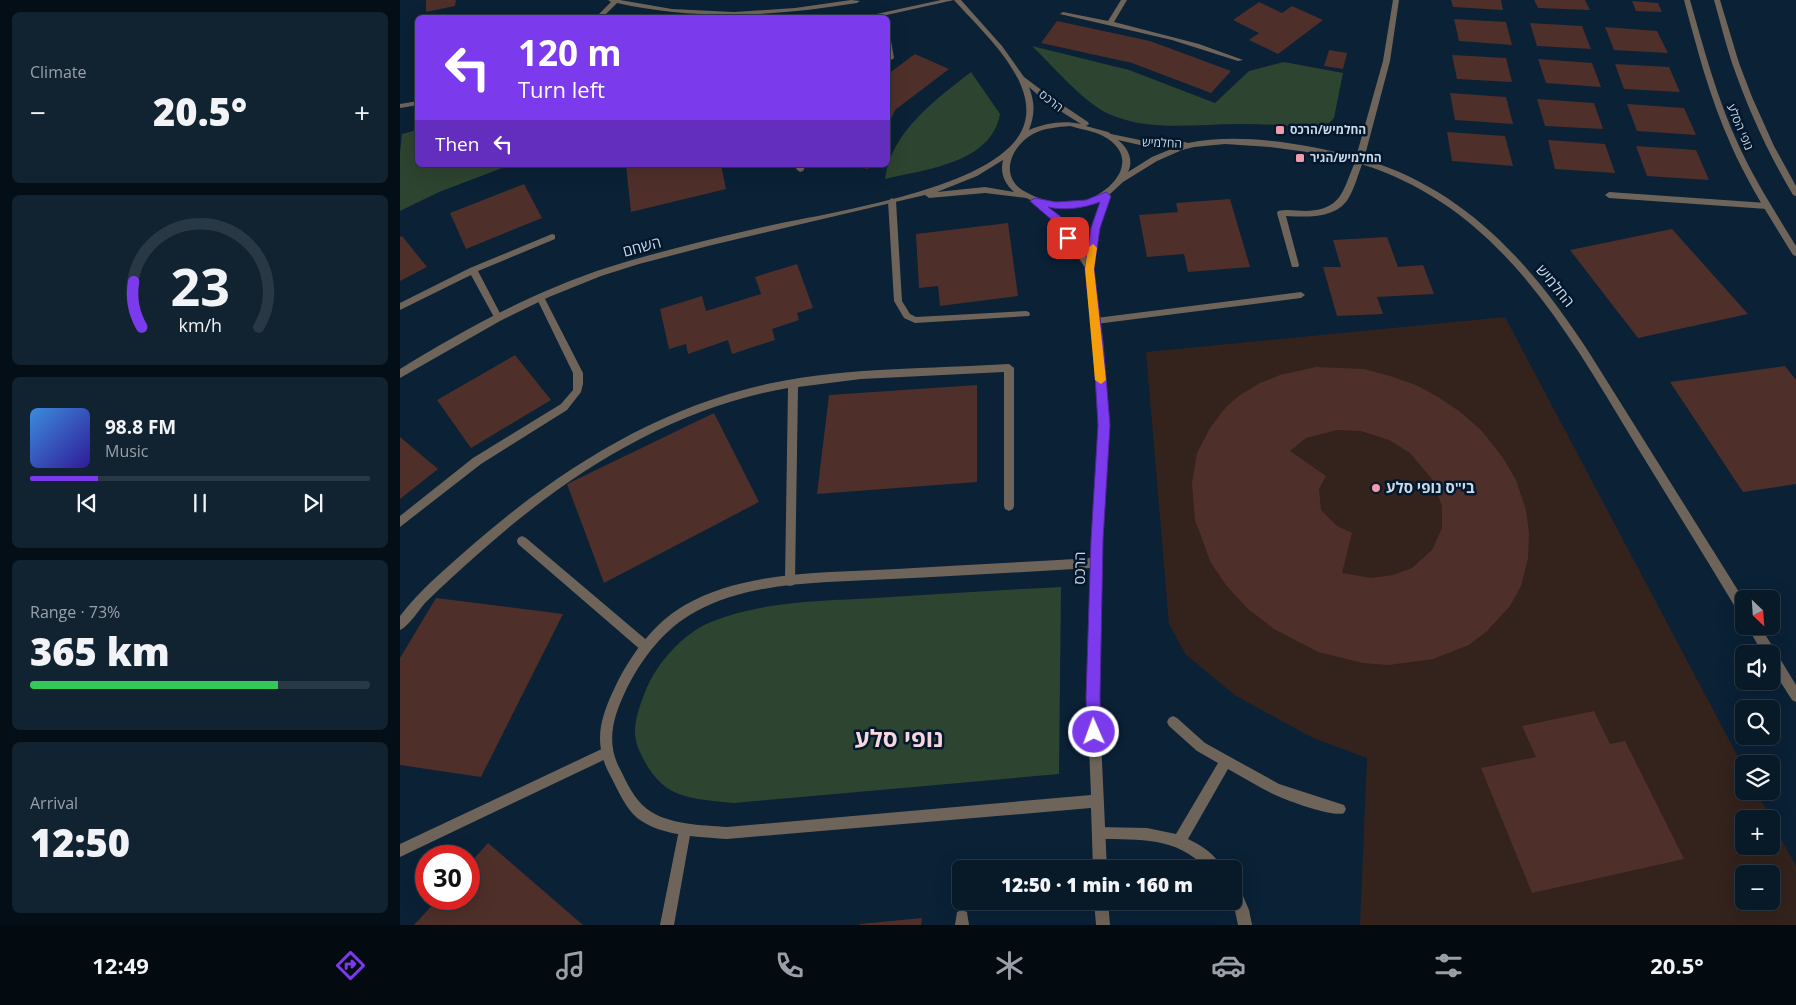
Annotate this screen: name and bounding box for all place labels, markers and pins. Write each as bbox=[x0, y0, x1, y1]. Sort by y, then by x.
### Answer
place label: החלמיש/הרכס bbox=[1290, 121, 1366, 138]
marker: החלמיש/הרכס bbox=[1274, 124, 1286, 136]
place label: החלמיש/הגיר bbox=[1310, 149, 1382, 166]
marker: החלמיש/הגיר bbox=[1294, 152, 1306, 164]
pin bbox=[1047, 217, 1089, 259]
place label: בי"ס נופי סלע bbox=[1386, 477, 1475, 497]
marker: בי"ס נופי סלע bbox=[1370, 482, 1382, 494]

